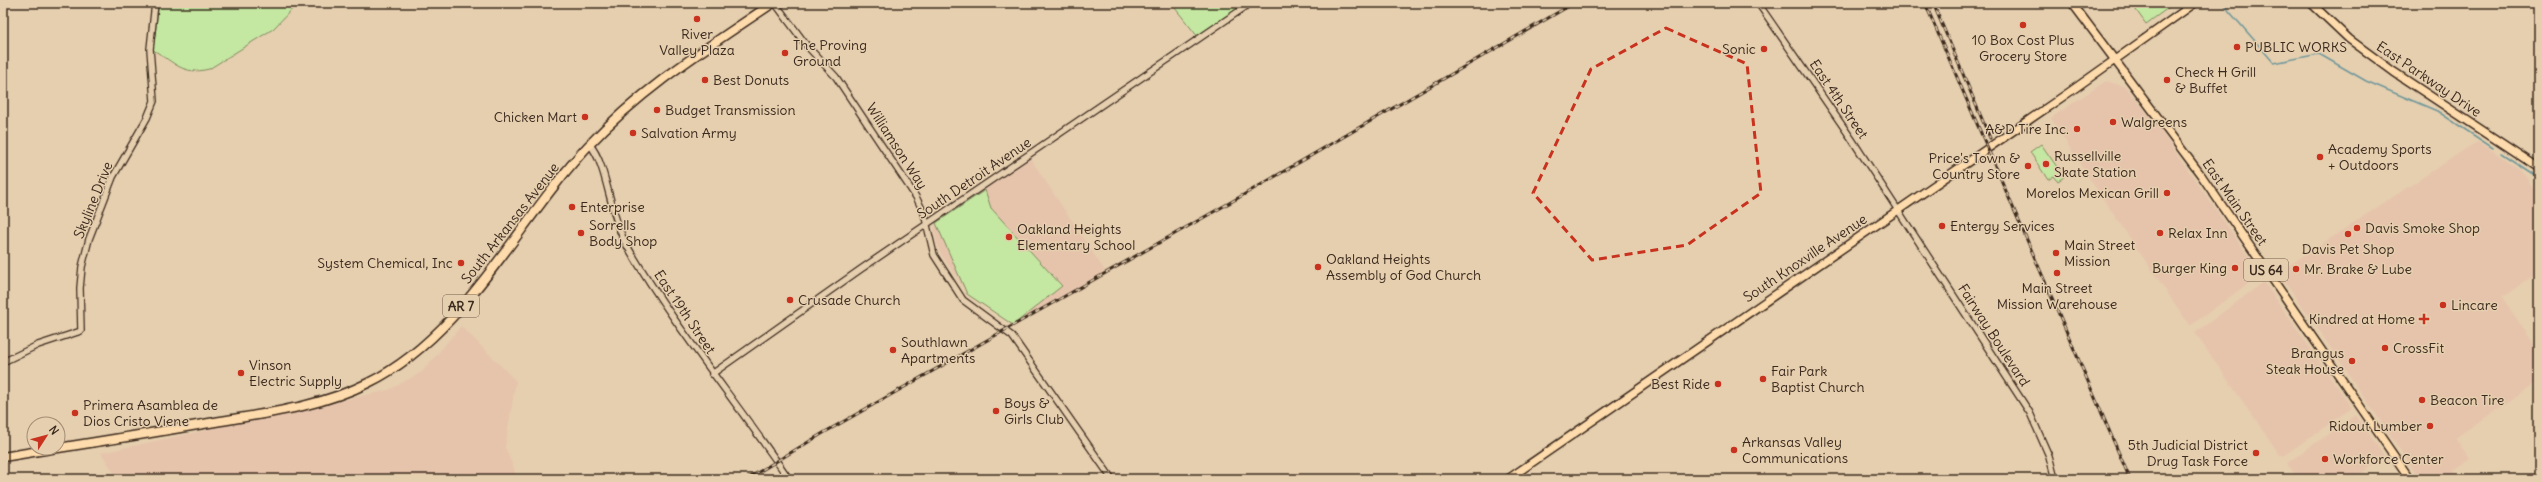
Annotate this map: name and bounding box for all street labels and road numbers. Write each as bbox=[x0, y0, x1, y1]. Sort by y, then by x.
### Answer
street label: East Parkway Drive bbox=[2373, 37, 2485, 121]
street label: East 4th Street bbox=[1806, 56, 1872, 142]
street label: Williamson Way bbox=[862, 99, 932, 193]
street label: South Detroit Avenue bbox=[914, 133, 1034, 223]
street label: East Main Street bbox=[2198, 155, 2272, 249]
street label: Skyline Drive bbox=[69, 159, 117, 241]
street label: South Arkansas Avenue bbox=[457, 159, 563, 287]
street label: South Knoxville Avenue bbox=[1740, 210, 1870, 306]
road number: US 64 bbox=[2244, 259, 2288, 281]
street label: East 19th Street bbox=[650, 267, 720, 358]
street label: Fairway Boulevard bbox=[1954, 280, 2034, 390]
road number: AR 7 bbox=[443, 295, 479, 317]

